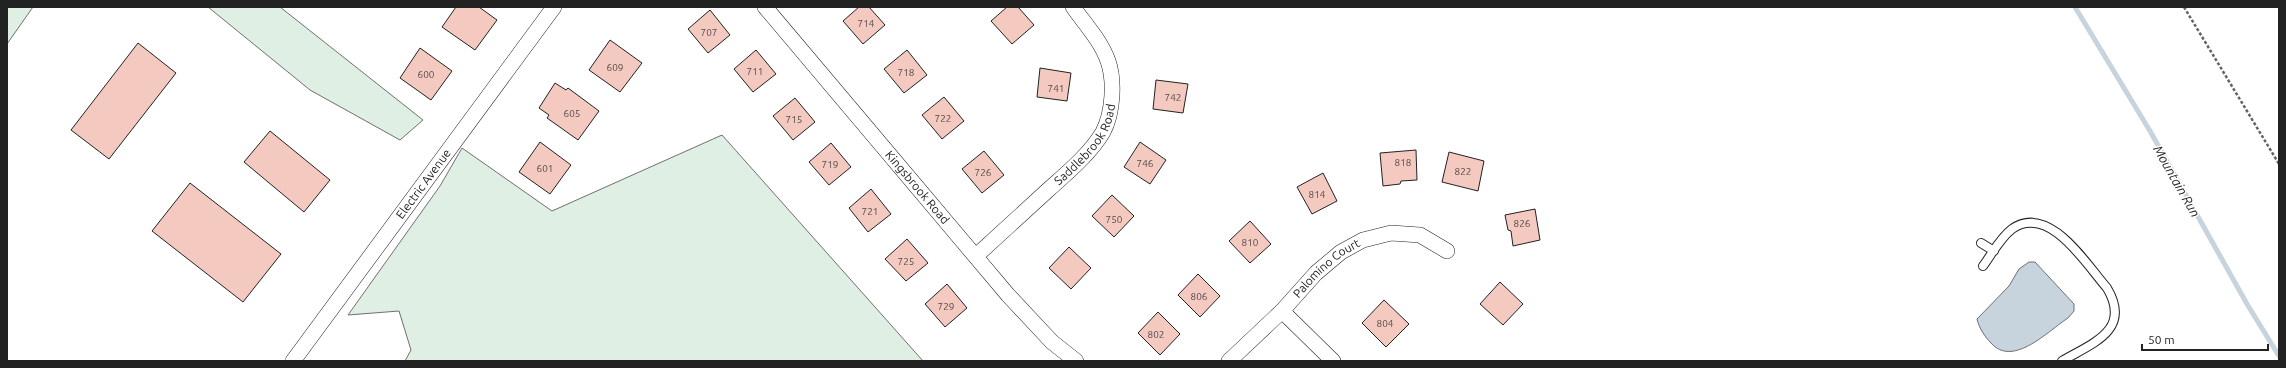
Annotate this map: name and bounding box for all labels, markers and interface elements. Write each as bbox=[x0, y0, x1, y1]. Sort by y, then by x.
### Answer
house number: 714 bbox=[858, 18, 875, 29]
house number: 707 bbox=[701, 27, 717, 38]
house number: 609 bbox=[607, 62, 623, 73]
house number: 711 bbox=[747, 66, 763, 77]
house number: 718 bbox=[898, 67, 915, 78]
house number: 600 bbox=[418, 69, 435, 80]
house number: 741 bbox=[1048, 83, 1064, 94]
house number: 742 bbox=[1165, 92, 1181, 103]
street label: Saddlebrook Road bbox=[1052, 103, 1117, 187]
house number: 605 bbox=[564, 108, 580, 119]
house number: 722 bbox=[935, 113, 951, 124]
house number: 715 bbox=[786, 114, 802, 125]
water label: Mountain Run bbox=[2151, 143, 2203, 219]
street label: Electric Avenue bbox=[393, 146, 453, 221]
street label: Kingsbrook Road bbox=[883, 148, 952, 226]
house number: 818 bbox=[1395, 157, 1412, 168]
house number: 746 bbox=[1137, 158, 1154, 169]
house number: 719 bbox=[822, 159, 838, 170]
house number: 601 bbox=[537, 163, 553, 174]
house number: 822 bbox=[1455, 166, 1471, 177]
house number: 726 bbox=[975, 167, 992, 178]
house number: 814 bbox=[1309, 189, 1326, 200]
house number: 721 bbox=[862, 206, 878, 217]
house number: 750 bbox=[1106, 214, 1123, 225]
house number: 826 bbox=[1514, 218, 1531, 229]
street label: Palomino Court bbox=[1290, 236, 1362, 300]
house number: 810 bbox=[1242, 237, 1259, 248]
house number: 725 bbox=[898, 256, 914, 267]
house number: 806 bbox=[1191, 291, 1208, 302]
house number: 729 bbox=[938, 301, 954, 312]
house number: 804 bbox=[1377, 318, 1394, 329]
scale bar bbox=[2142, 326, 2268, 352]
house number: 802 bbox=[1148, 329, 1164, 340]
text: 50 m bbox=[2148, 333, 2175, 346]

